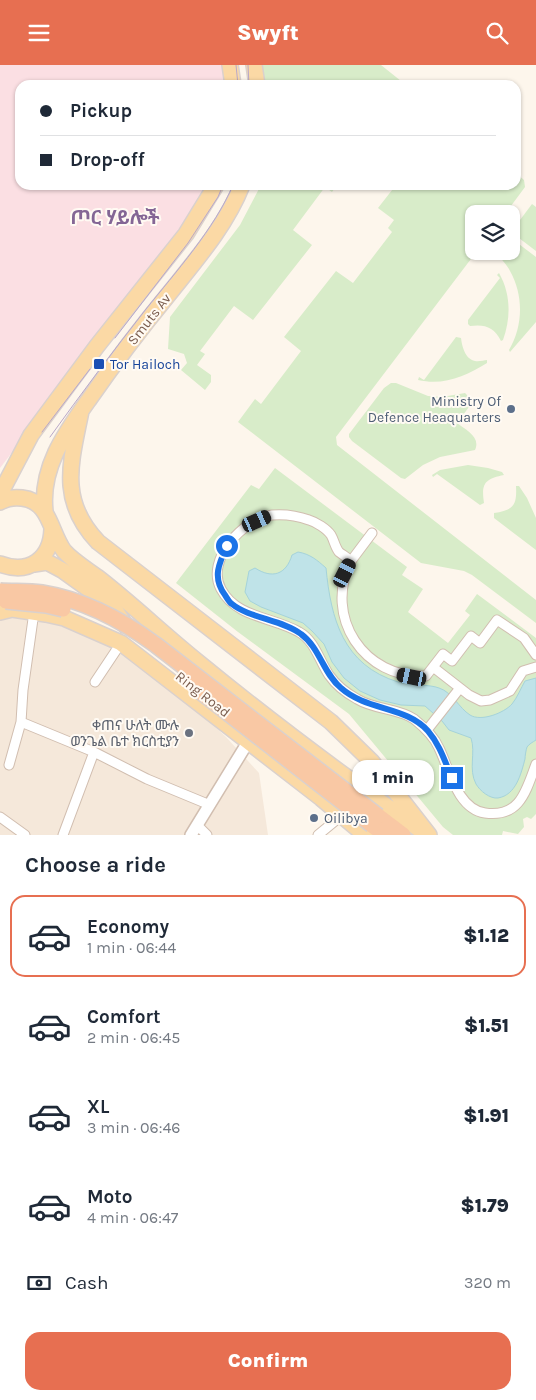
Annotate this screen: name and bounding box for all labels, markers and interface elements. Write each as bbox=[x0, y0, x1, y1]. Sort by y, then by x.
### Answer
icon: menu bbox=[25, 19, 53, 47]
icon: search bbox=[483, 19, 511, 47]
text: Swyft bbox=[237, 20, 299, 46]
text: Pickup bbox=[70, 100, 132, 122]
text: Drop-off bbox=[70, 149, 145, 171]
map controls bbox=[465, 205, 520, 260]
button: layers bbox=[465, 205, 520, 260]
district label: ጦር ሃይሎች bbox=[70, 207, 160, 229]
street label: Smuts Av bbox=[124, 290, 175, 348]
place label: Tor Hailoch bbox=[110, 356, 180, 373]
marker: Tor Hailoch bbox=[92, 357, 106, 371]
place label: Ministry Of Defence Heaquarters bbox=[368, 393, 501, 426]
marker: Ministry Of Defence Heaquarters bbox=[505, 403, 517, 415]
car bbox=[240, 508, 273, 534]
route start bbox=[216, 535, 238, 557]
car bbox=[331, 556, 358, 590]
car bbox=[395, 667, 428, 687]
street label: Ring Road bbox=[172, 668, 233, 721]
place label: ቀጠና ሁለት ሙሉ ወንጌል ቤተ ክርስቲያን bbox=[70, 717, 180, 750]
marker: ቀጠና ሁለት ሙሉ ወንጌል ቤተ ክርስቲያን bbox=[183, 727, 195, 739]
callout: 1 min bbox=[352, 761, 434, 795]
route end bbox=[441, 767, 463, 789]
text: 1 min bbox=[372, 768, 414, 787]
place label: Oilibya bbox=[324, 810, 368, 827]
marker: Oilibya bbox=[308, 812, 320, 824]
text: Choose a ride bbox=[25, 852, 166, 878]
icon: car bbox=[27, 914, 72, 959]
text: Economy bbox=[87, 916, 169, 938]
text: $1.12 bbox=[463, 925, 509, 947]
text: 1 min · 06:44 bbox=[87, 938, 176, 957]
icon: car bbox=[27, 1004, 72, 1049]
text: Comfort bbox=[87, 1006, 161, 1028]
text: $1.51 bbox=[464, 1015, 509, 1037]
text: 2 min · 06:45 bbox=[87, 1028, 180, 1047]
icon: car bbox=[27, 1094, 72, 1139]
text: XL bbox=[87, 1096, 109, 1118]
text: $1.91 bbox=[463, 1105, 509, 1127]
text: 3 min · 06:46 bbox=[87, 1118, 181, 1137]
icon: car bbox=[27, 1184, 72, 1229]
text: Moto bbox=[87, 1186, 133, 1208]
text: $1.79 bbox=[460, 1195, 509, 1217]
text: 4 min · 06:47 bbox=[87, 1208, 178, 1227]
icon: cash bbox=[25, 1269, 53, 1297]
text: Cash bbox=[65, 1272, 109, 1294]
text: 320 m bbox=[464, 1273, 511, 1292]
button: Confirm bbox=[25, 1332, 511, 1390]

